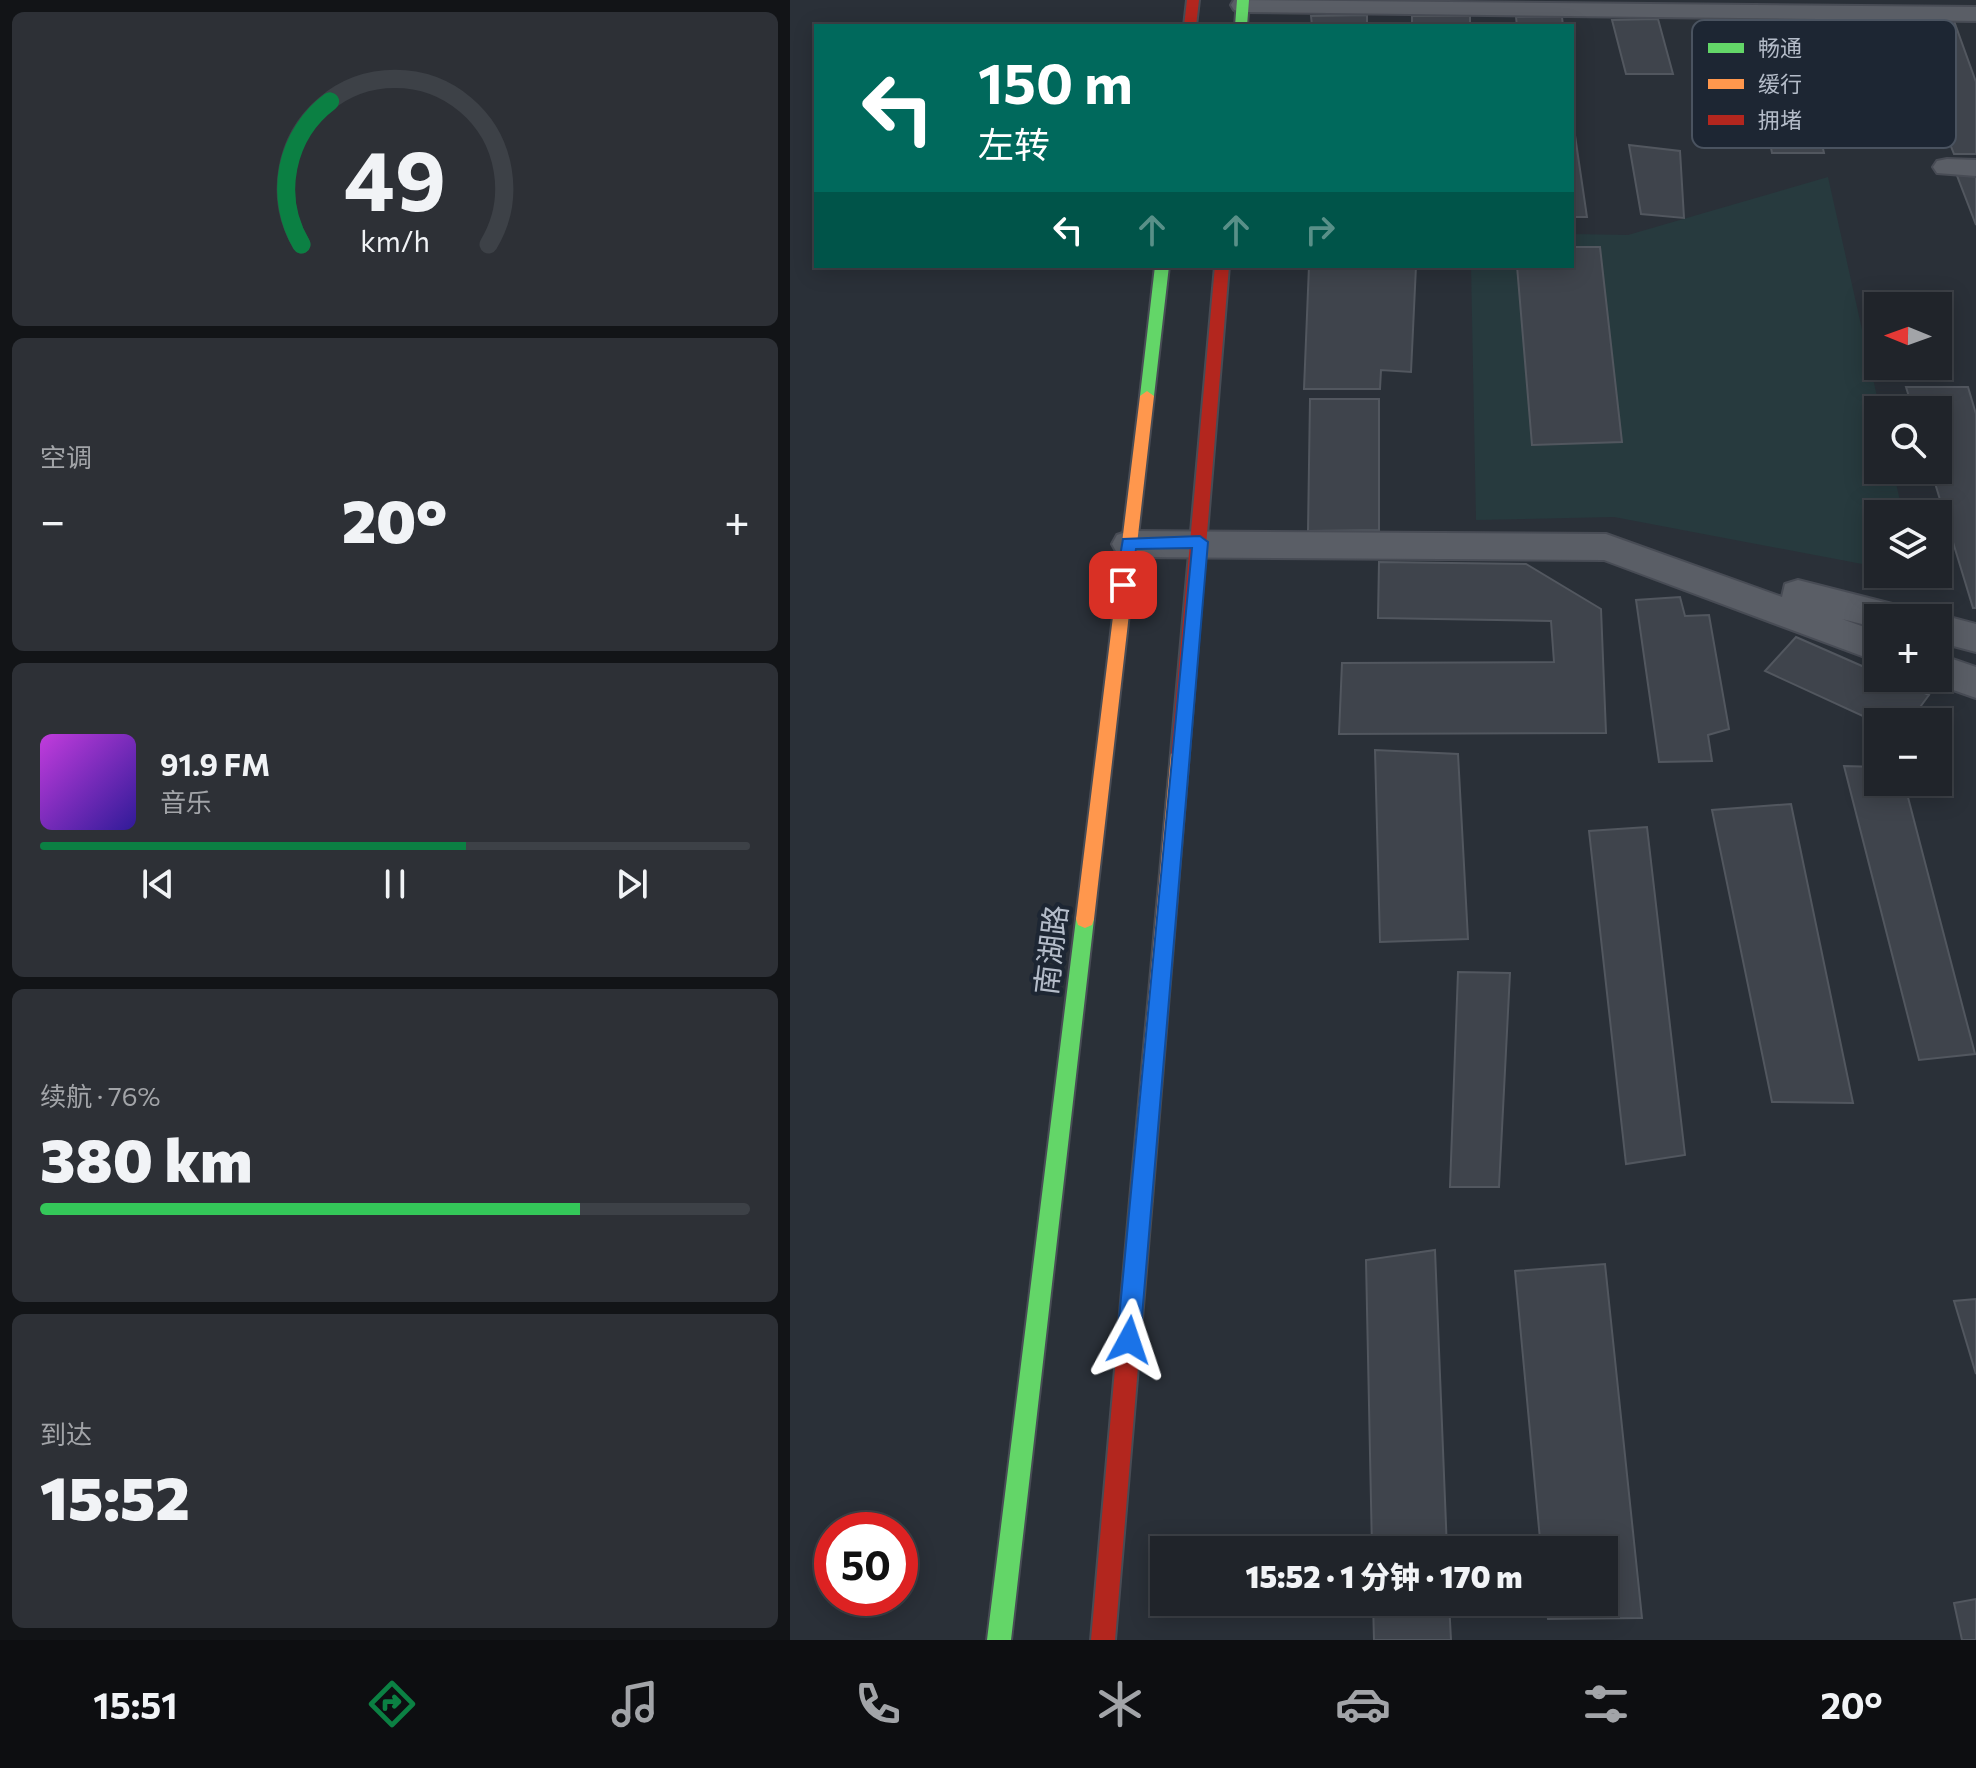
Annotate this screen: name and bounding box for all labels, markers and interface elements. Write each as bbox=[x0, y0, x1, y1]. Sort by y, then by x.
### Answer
legend bbox=[1692, 20, 1956, 148]
text: 畅通 bbox=[1758, 34, 1802, 61]
text: 150 m bbox=[978, 47, 1133, 116]
icon: left bbox=[846, 56, 950, 160]
text: 缓行 bbox=[1758, 70, 1802, 97]
text: 拥堵 bbox=[1758, 106, 1802, 133]
text: 左转 bbox=[978, 121, 1050, 165]
text: 49 bbox=[344, 125, 446, 227]
icon: left bbox=[1046, 208, 1090, 252]
icon: ahead bbox=[1130, 208, 1174, 252]
icon: ahead bbox=[1214, 208, 1258, 252]
icon: right bbox=[1298, 208, 1342, 252]
text: km/h bbox=[360, 223, 430, 258]
north arrow bbox=[1864, 292, 1952, 380]
map controls bbox=[1864, 292, 1952, 796]
button: search bbox=[1864, 396, 1952, 484]
text: 空调 bbox=[40, 441, 92, 472]
text: 20° bbox=[342, 482, 447, 555]
text: − bbox=[40, 492, 65, 546]
text: + bbox=[724, 492, 750, 546]
button: layers bbox=[1864, 500, 1952, 588]
pin bbox=[1089, 551, 1157, 619]
icon: arrive bbox=[1101, 563, 1145, 607]
button: + bbox=[1864, 604, 1952, 692]
button: − bbox=[1864, 708, 1952, 796]
text: 91.9 FM bbox=[160, 745, 270, 782]
text: 音乐 bbox=[160, 786, 212, 817]
icon: previous bbox=[136, 862, 180, 906]
icon: pause bbox=[373, 862, 417, 906]
icon: next bbox=[610, 862, 654, 906]
street label: 南湖路 bbox=[1026, 903, 1073, 997]
text: 续航 · 76% bbox=[40, 1080, 160, 1111]
text: 380 km bbox=[40, 1121, 253, 1194]
position arrow bbox=[1087, 1298, 1171, 1382]
text: 到达 bbox=[40, 1418, 92, 1449]
text: 15:52 bbox=[40, 1459, 190, 1532]
speed limit sign: 50 bbox=[814, 1512, 918, 1616]
text: 15:52 · 1 分钟 · 170 m bbox=[1245, 1557, 1523, 1594]
icon: directions bbox=[364, 1676, 420, 1732]
icon: music bbox=[607, 1676, 663, 1732]
icon: phone bbox=[850, 1676, 906, 1732]
icon: climate bbox=[1092, 1676, 1148, 1732]
icon: car bbox=[1335, 1676, 1391, 1732]
icon: filters bbox=[1578, 1676, 1634, 1732]
text: 15:51 bbox=[93, 1682, 177, 1726]
text: 20° bbox=[1820, 1682, 1883, 1726]

